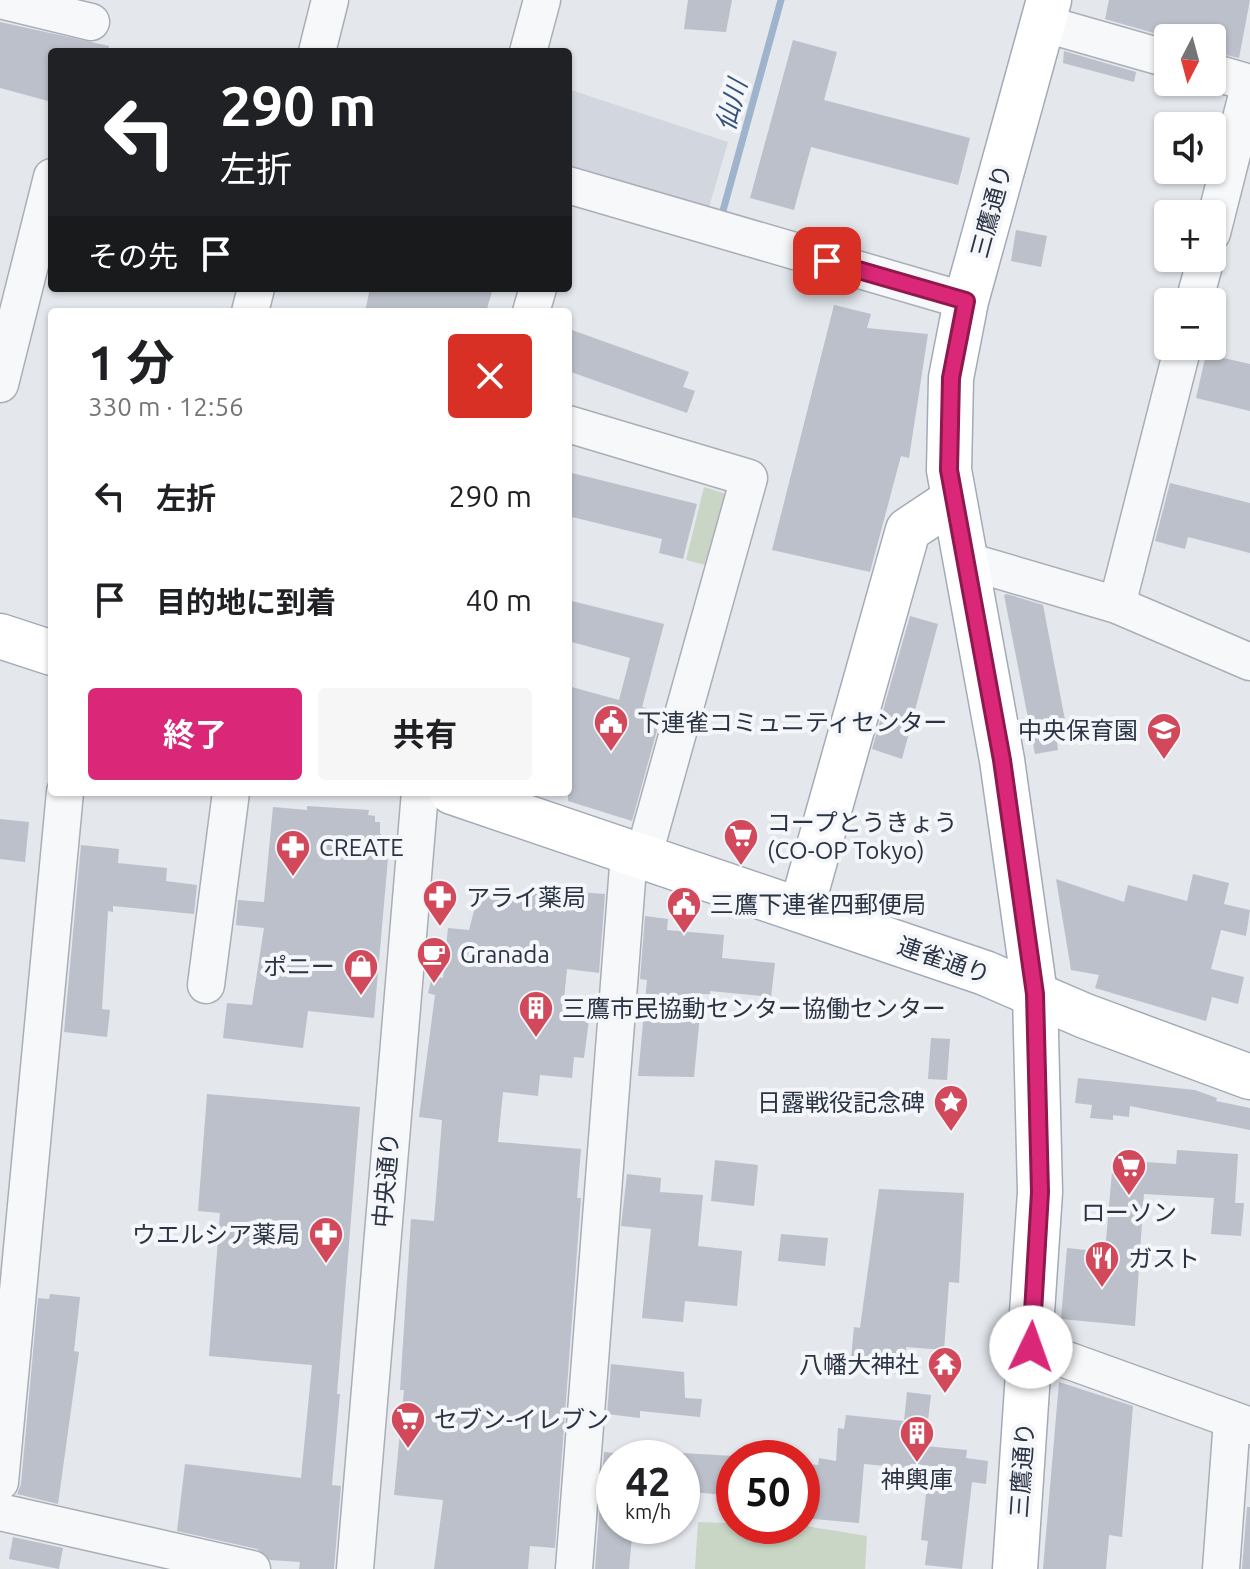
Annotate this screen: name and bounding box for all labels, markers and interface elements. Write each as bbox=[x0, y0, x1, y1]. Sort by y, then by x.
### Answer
north arrow bbox=[1154, 24, 1226, 96]
map controls bbox=[1154, 24, 1226, 360]
water label: 仙川 bbox=[710, 73, 753, 134]
text: 290 m bbox=[220, 74, 376, 137]
icon: left bbox=[88, 80, 192, 184]
button: sound bbox=[1154, 112, 1226, 184]
text: 左折 bbox=[220, 148, 292, 189]
street label: 三鷹通り bbox=[966, 161, 1016, 261]
button: + bbox=[1154, 200, 1226, 272]
pin bbox=[793, 227, 861, 295]
icon: arrive bbox=[194, 232, 238, 276]
text: その先 bbox=[88, 239, 178, 273]
icon: arrive bbox=[805, 239, 849, 283]
button: − bbox=[1154, 288, 1226, 360]
button: close bbox=[448, 334, 532, 418]
text: 1 分 bbox=[88, 335, 174, 389]
text: 330 m · 12:56 bbox=[88, 392, 244, 421]
icon: left bbox=[88, 474, 132, 518]
text: 290 m bbox=[448, 479, 532, 513]
text: 左折 bbox=[156, 481, 216, 515]
icon: arrive bbox=[88, 578, 132, 622]
text: 40 m bbox=[465, 583, 532, 617]
text: 目的地に到着 bbox=[156, 585, 336, 619]
button: 終了 bbox=[88, 688, 302, 780]
button: 共有 bbox=[318, 688, 532, 780]
public building icon: 下連雀コミュニティセンター bbox=[592, 703, 630, 753]
place label: 下連雀コミュニティセンター bbox=[637, 709, 948, 736]
school or university icon: 中央保育園 bbox=[1145, 711, 1183, 761]
place label: 中央保育園 bbox=[1018, 717, 1138, 744]
place label: コープとうきょう (CO-OP Tokyo) bbox=[767, 809, 958, 864]
supermarket icon: コープとうきょう (CO-OP Tokyo) bbox=[722, 817, 760, 867]
pharmacy icon: CREATE bbox=[274, 828, 312, 878]
place label: CREATE bbox=[319, 834, 404, 861]
pharmacy icon: アライ薬局 bbox=[421, 878, 459, 928]
place label: アライ薬局 bbox=[466, 884, 586, 911]
public building icon: 三鷹下連雀四郵便局 bbox=[665, 885, 703, 935]
place label: 三鷹下連雀四郵便局 bbox=[710, 891, 926, 918]
street label: 連雀通り bbox=[894, 932, 994, 988]
cafe icon: Granada bbox=[415, 935, 453, 985]
place label: Granada bbox=[460, 941, 550, 968]
shop icon: ポニー bbox=[342, 947, 380, 997]
place label: ポニー bbox=[263, 953, 335, 980]
building icon: 三鷹市民協動センター協働センター bbox=[517, 989, 555, 1039]
place label: 三鷹市民協動センター協働センター bbox=[562, 995, 946, 1022]
place icon: 日露戦役記念碑 bbox=[932, 1083, 970, 1133]
place label: 日露戦役記念碑 bbox=[757, 1089, 925, 1116]
street label: 中央通り bbox=[368, 1131, 404, 1229]
supermarket icon: ローソン bbox=[1110, 1147, 1148, 1197]
place label: ローソン bbox=[1081, 1199, 1177, 1226]
pharmacy icon: ウエルシア薬局 bbox=[307, 1215, 345, 1265]
place label: ウエルシア薬局 bbox=[132, 1221, 300, 1248]
restaurant icon: ガスト bbox=[1083, 1239, 1121, 1289]
place label: ガスト bbox=[1128, 1245, 1200, 1272]
position arrow bbox=[989, 1305, 1073, 1389]
temple icon: 八幡大神社 bbox=[926, 1345, 964, 1395]
place label: 八幡大神社 bbox=[799, 1351, 919, 1378]
supermarket icon: セブン-イレブン bbox=[389, 1400, 427, 1450]
place label: セブン-イレブン bbox=[434, 1406, 609, 1433]
building icon: 神輿庫 bbox=[898, 1414, 936, 1464]
street label: 三鷹通り bbox=[1005, 1421, 1039, 1519]
speed limit sign: 50 bbox=[716, 1440, 820, 1544]
text: 42 bbox=[625, 1459, 671, 1504]
place label: 神輿庫 bbox=[881, 1466, 953, 1493]
text: km/h bbox=[625, 1500, 671, 1523]

